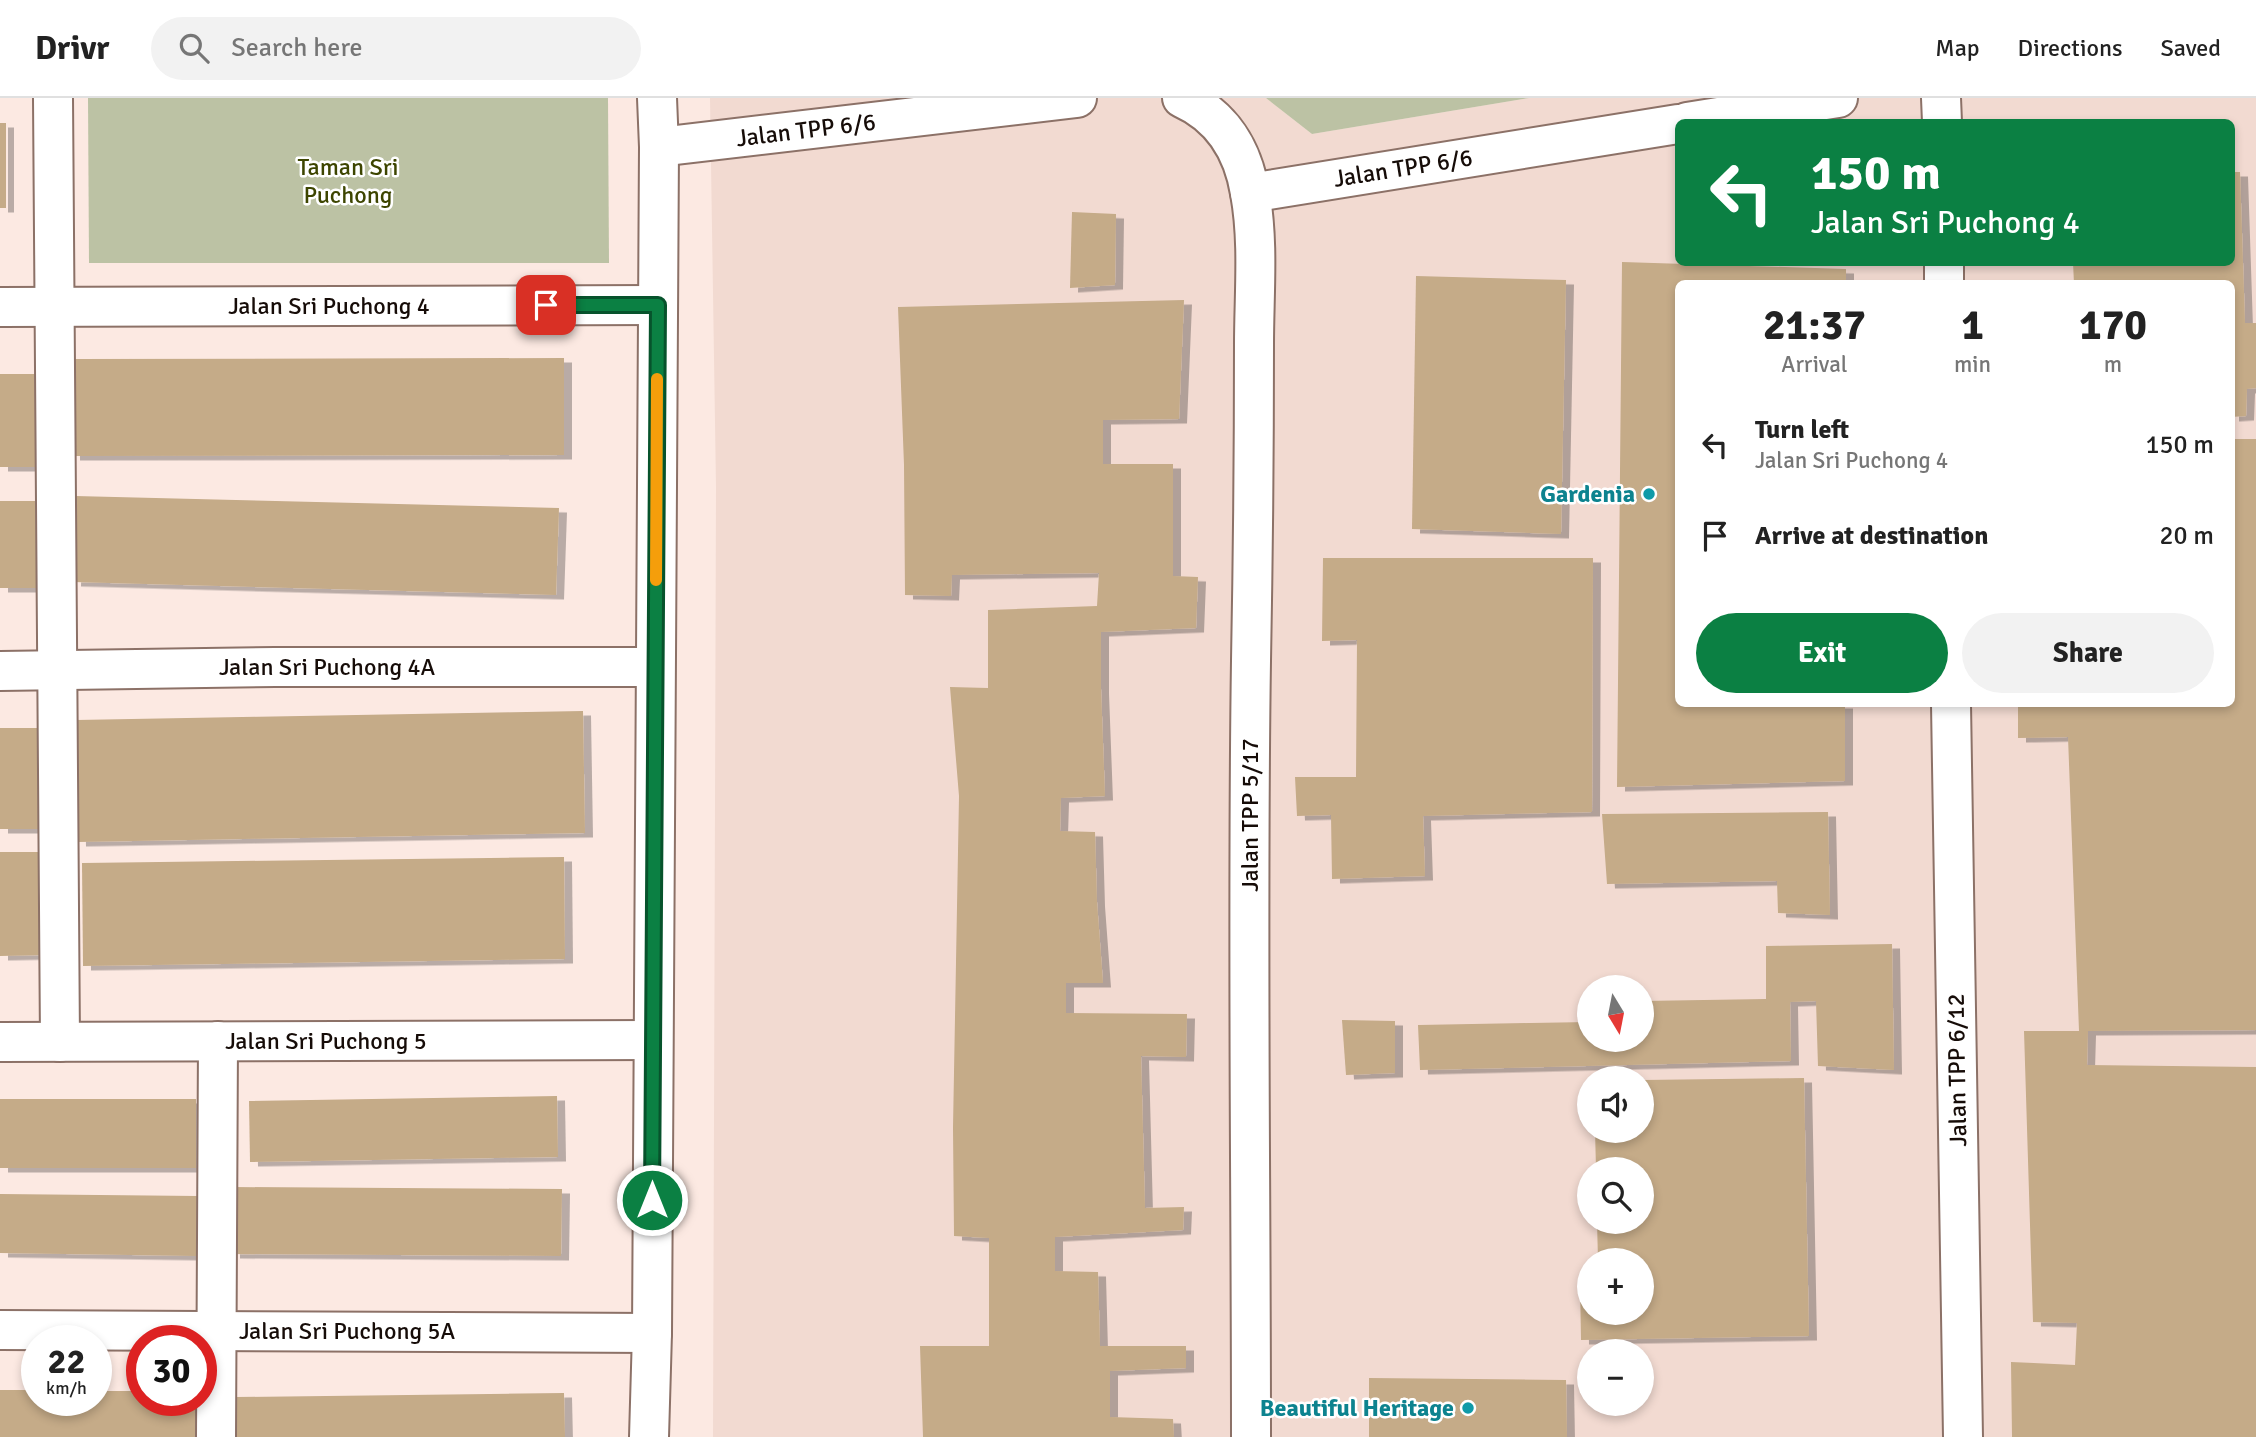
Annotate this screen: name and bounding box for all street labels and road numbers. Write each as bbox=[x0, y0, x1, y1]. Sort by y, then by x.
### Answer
street label: Jalan TPP 6/6 bbox=[735, 107, 877, 153]
street label: Jalan TPP 6/6 bbox=[1331, 142, 1475, 194]
street label: Jalan Sri Puchong 4 bbox=[228, 291, 430, 321]
street label: Jalan Sri Puchong 4A bbox=[219, 652, 435, 682]
street label: Jalan TPP 5/17 bbox=[1235, 738, 1265, 892]
street label: Jalan TPP 6/12 bbox=[1941, 993, 1973, 1147]
street label: Jalan Sri Puchong 5 bbox=[225, 1026, 427, 1056]
street label: Jalan Sri Puchong 5A bbox=[239, 1316, 455, 1346]

